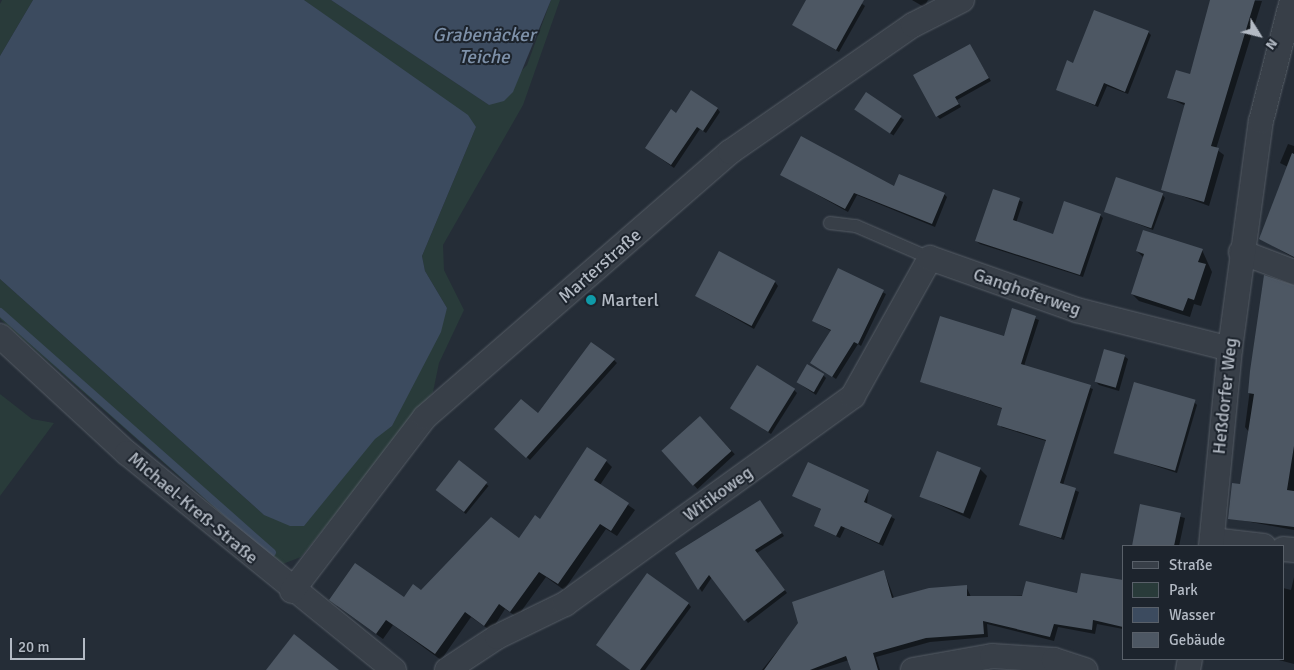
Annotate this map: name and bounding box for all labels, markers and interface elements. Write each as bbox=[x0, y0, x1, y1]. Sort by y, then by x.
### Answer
north arrow bbox=[1234, 10, 1284, 60]
water label: Grabenäcker Teiche bbox=[433, 25, 535, 69]
text: N bbox=[1262, 35, 1281, 53]
street label: Marterstraße bbox=[554, 224, 646, 308]
street label: Ganghoferweg bbox=[970, 264, 1084, 320]
place label: Marterl bbox=[601, 289, 659, 311]
marker: Marterl bbox=[585, 294, 597, 306]
street label: Heßdorfer Weg bbox=[1208, 337, 1242, 455]
street label: Michael-Kreß-Straße bbox=[124, 447, 262, 569]
street label: Witikoweg bbox=[679, 462, 757, 526]
legend bbox=[1122, 545, 1284, 660]
text: Straße bbox=[1169, 556, 1213, 574]
text: Park bbox=[1169, 581, 1198, 599]
text: Wasser bbox=[1169, 606, 1215, 624]
scale bar bbox=[12, 628, 88, 660]
text: Gebäude bbox=[1169, 631, 1225, 649]
text: 20 m bbox=[18, 638, 49, 656]

